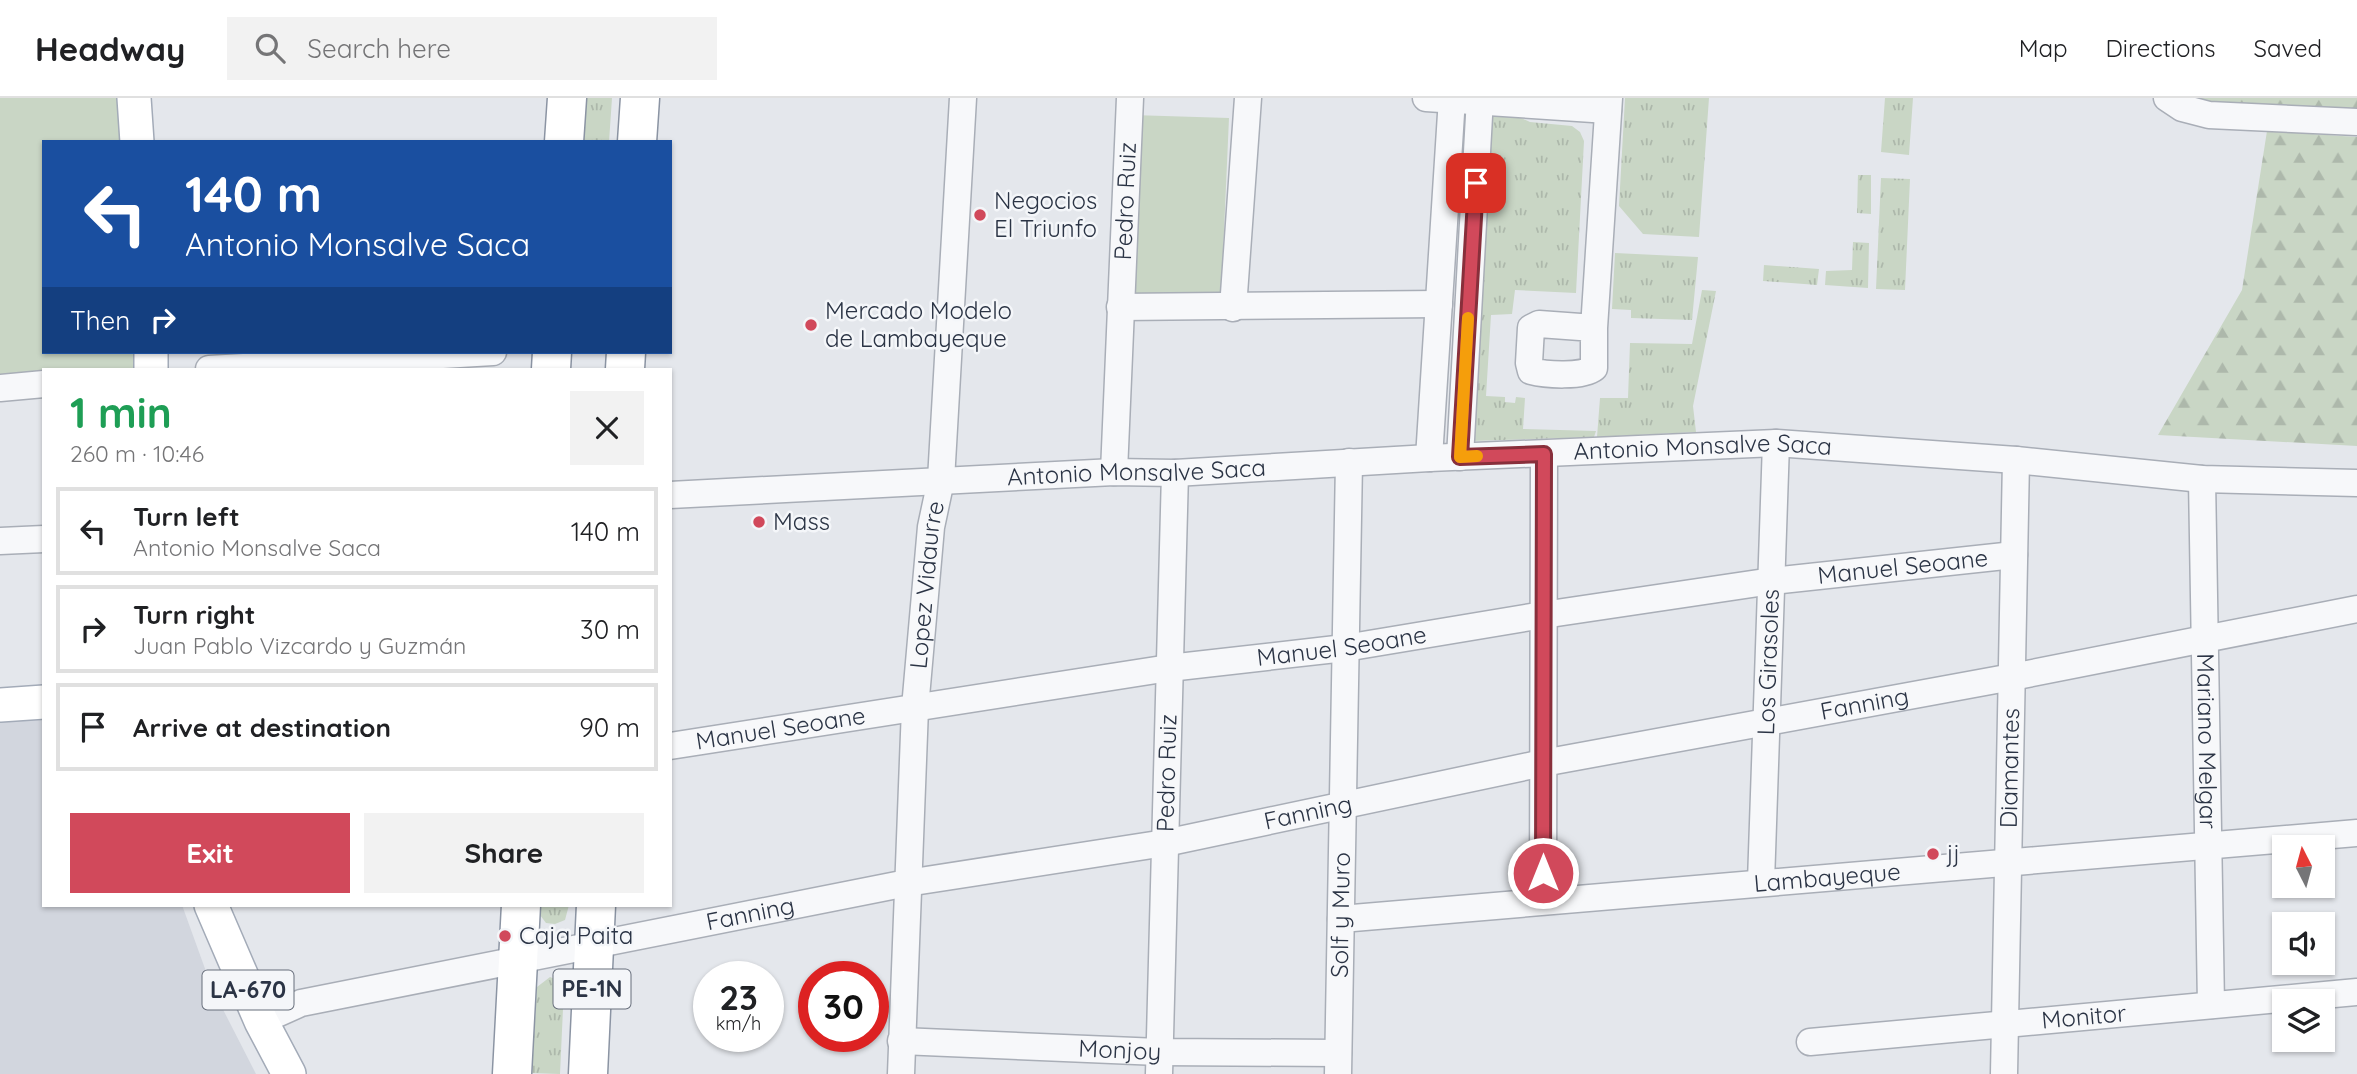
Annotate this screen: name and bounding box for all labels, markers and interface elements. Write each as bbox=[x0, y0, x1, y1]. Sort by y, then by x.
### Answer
search box bbox=[227, 17, 717, 80]
text: Headway bbox=[35, 28, 185, 69]
icon: search bbox=[251, 29, 289, 67]
text: Search here bbox=[307, 32, 451, 65]
text: Map bbox=[2019, 33, 2068, 63]
text: Directions bbox=[2106, 33, 2216, 63]
text: Saved bbox=[2254, 33, 2322, 63]
street label: Pedro Ruiz bbox=[1107, 142, 1142, 261]
pin bbox=[1446, 153, 1506, 213]
text: 140 m bbox=[185, 163, 322, 224]
icon: arrive bbox=[1457, 164, 1495, 202]
icon: left bbox=[70, 168, 161, 259]
place label: Negocios El Triunfo bbox=[994, 185, 1097, 243]
marker: Negocios El Triunfo bbox=[972, 207, 988, 223]
text: Antonio Monsalve Saca bbox=[185, 224, 530, 264]
place label: Mercado Modelo de Lambayeque bbox=[825, 295, 1012, 353]
icon: right bbox=[144, 301, 182, 339]
text: Then bbox=[70, 304, 130, 337]
marker: Mercado Modelo de Lambayeque bbox=[803, 317, 819, 333]
text: 1 min bbox=[70, 386, 172, 439]
button: close bbox=[570, 391, 644, 465]
street label: Antonio Monsalve Saca bbox=[1573, 427, 1833, 466]
text: 260 m · 10:46 bbox=[70, 439, 204, 468]
street label: Antonio Monsalve Saca bbox=[1006, 452, 1267, 492]
street label: Lopez Vidaurre bbox=[903, 498, 950, 670]
text: Turn left bbox=[133, 500, 240, 533]
place label: Mass bbox=[773, 506, 830, 536]
icon: left bbox=[74, 512, 112, 550]
marker: Mass bbox=[751, 514, 767, 530]
text: 140 m bbox=[571, 515, 640, 548]
text: Antonio Monsalve Saca bbox=[133, 533, 381, 562]
street label: Manuel Seoane bbox=[1816, 542, 1989, 590]
street label: Los Girasoles bbox=[1750, 588, 1785, 736]
text: Turn right bbox=[133, 598, 255, 631]
icon: right bbox=[74, 610, 112, 648]
text: 30 m bbox=[580, 613, 640, 646]
street label: Manuel Seoane bbox=[1255, 619, 1429, 672]
text: Juan Pablo Vizcardo y Guzmán bbox=[133, 631, 466, 660]
street label: Mariano Melgar bbox=[2191, 653, 2224, 829]
street label: Fanning bbox=[1818, 680, 1911, 726]
street label: Manuel Seoane bbox=[694, 700, 867, 756]
icon: arrive bbox=[74, 708, 112, 746]
street label: Diamantes bbox=[1993, 708, 2025, 828]
text: Arrive at destination bbox=[133, 711, 391, 744]
text: 90 m bbox=[579, 711, 640, 744]
street label: Pedro Ruiz bbox=[1149, 714, 1183, 833]
street label: Fanning bbox=[1261, 788, 1355, 836]
button: Exit bbox=[70, 813, 350, 893]
button: Share bbox=[364, 813, 644, 893]
north arrow bbox=[2272, 835, 2334, 898]
map controls bbox=[2272, 835, 2335, 1052]
position arrow bbox=[1506, 836, 1580, 910]
place label: jj bbox=[1946, 838, 1960, 868]
marker: jj bbox=[1925, 846, 1941, 862]
street label: Solf y Muro bbox=[1324, 852, 1356, 978]
street label: Lambayeque bbox=[1753, 856, 1902, 898]
street label: Fanning bbox=[703, 890, 797, 936]
button: sound bbox=[2272, 912, 2335, 975]
place label: Caja Paita bbox=[519, 920, 633, 950]
marker: Caja Paita bbox=[497, 928, 513, 944]
speed limit sign: 30 bbox=[798, 961, 889, 1052]
road number: LA-670 bbox=[202, 970, 294, 1010]
road number: PE-1N bbox=[554, 970, 630, 1009]
text: 23 bbox=[719, 975, 758, 1019]
button: layers bbox=[2272, 989, 2335, 1052]
street label: Monitor bbox=[2040, 997, 2128, 1035]
text: km/h bbox=[716, 1012, 761, 1035]
street label: Monjoy bbox=[1078, 1033, 1162, 1066]

